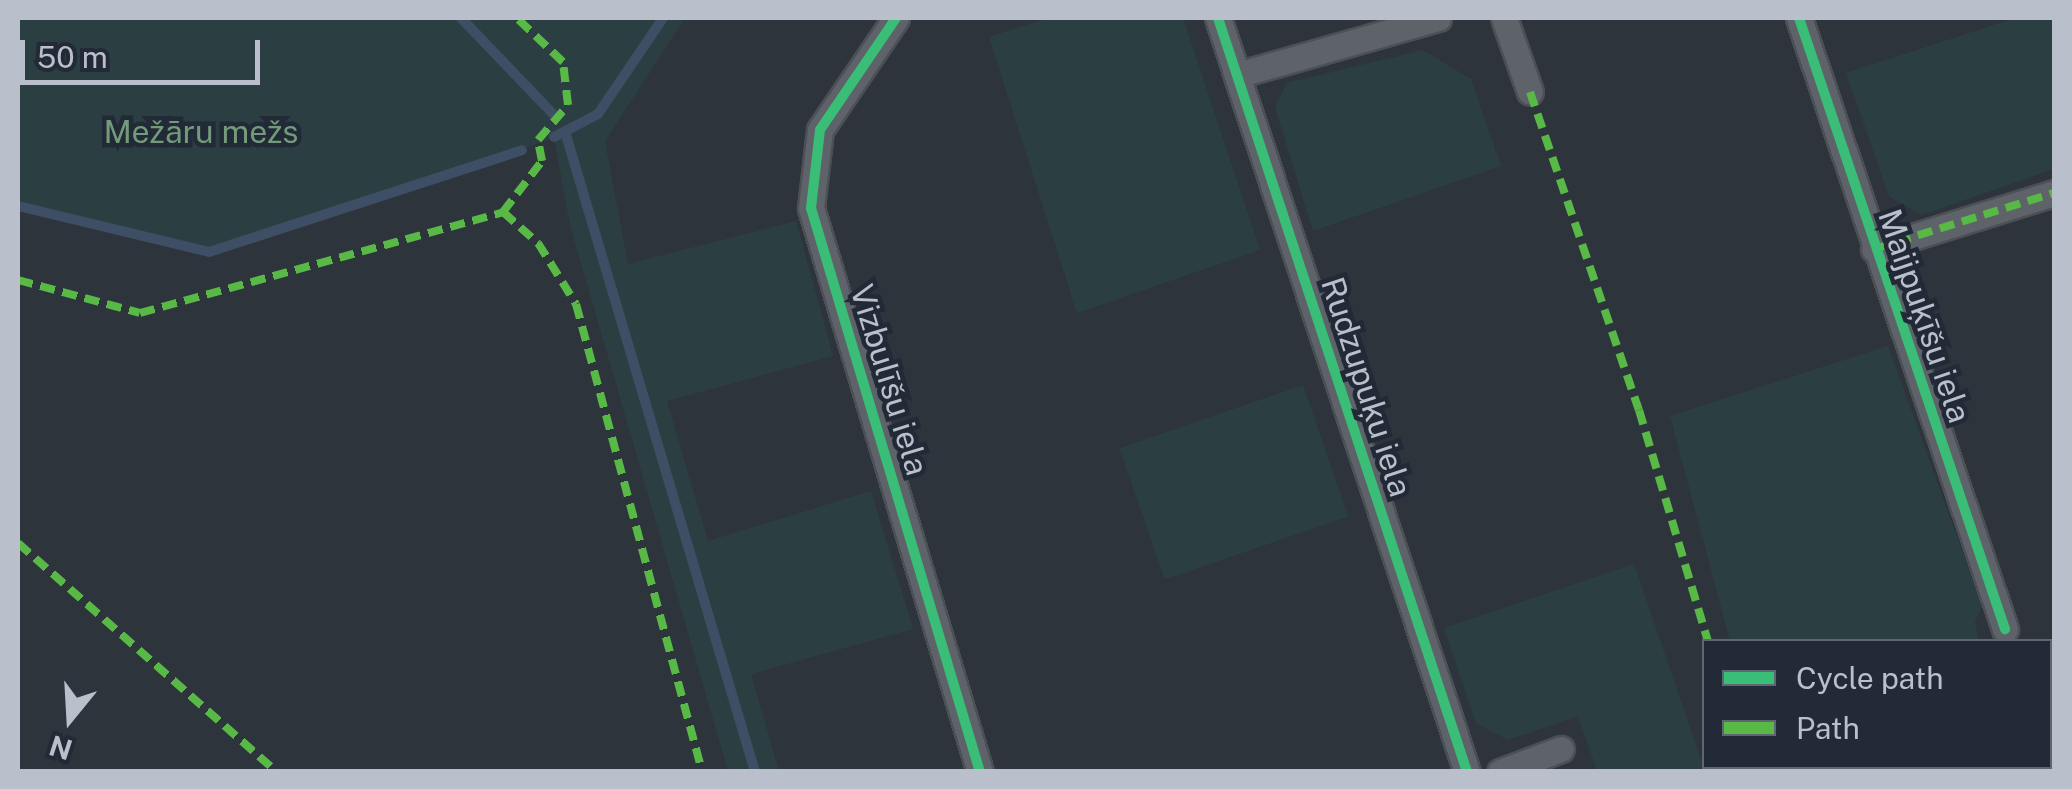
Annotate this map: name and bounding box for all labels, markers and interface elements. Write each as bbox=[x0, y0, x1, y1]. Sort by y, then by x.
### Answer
scale bar bbox=[25, 20, 265, 82]
text: 50 m bbox=[37, 39, 108, 75]
park label: Mežāru mežs bbox=[103, 113, 299, 151]
street label: Maijpuķīšu iela bbox=[1870, 204, 1978, 428]
street label: Rudzupuķu iela bbox=[1312, 273, 1420, 501]
street label: Vizbulīšu iela bbox=[842, 280, 936, 480]
legend bbox=[1702, 639, 2052, 769]
text: Cycle path bbox=[1796, 660, 1944, 696]
north arrow bbox=[20, 669, 120, 769]
text: Path bbox=[1796, 710, 1860, 746]
text: N bbox=[45, 729, 76, 767]

